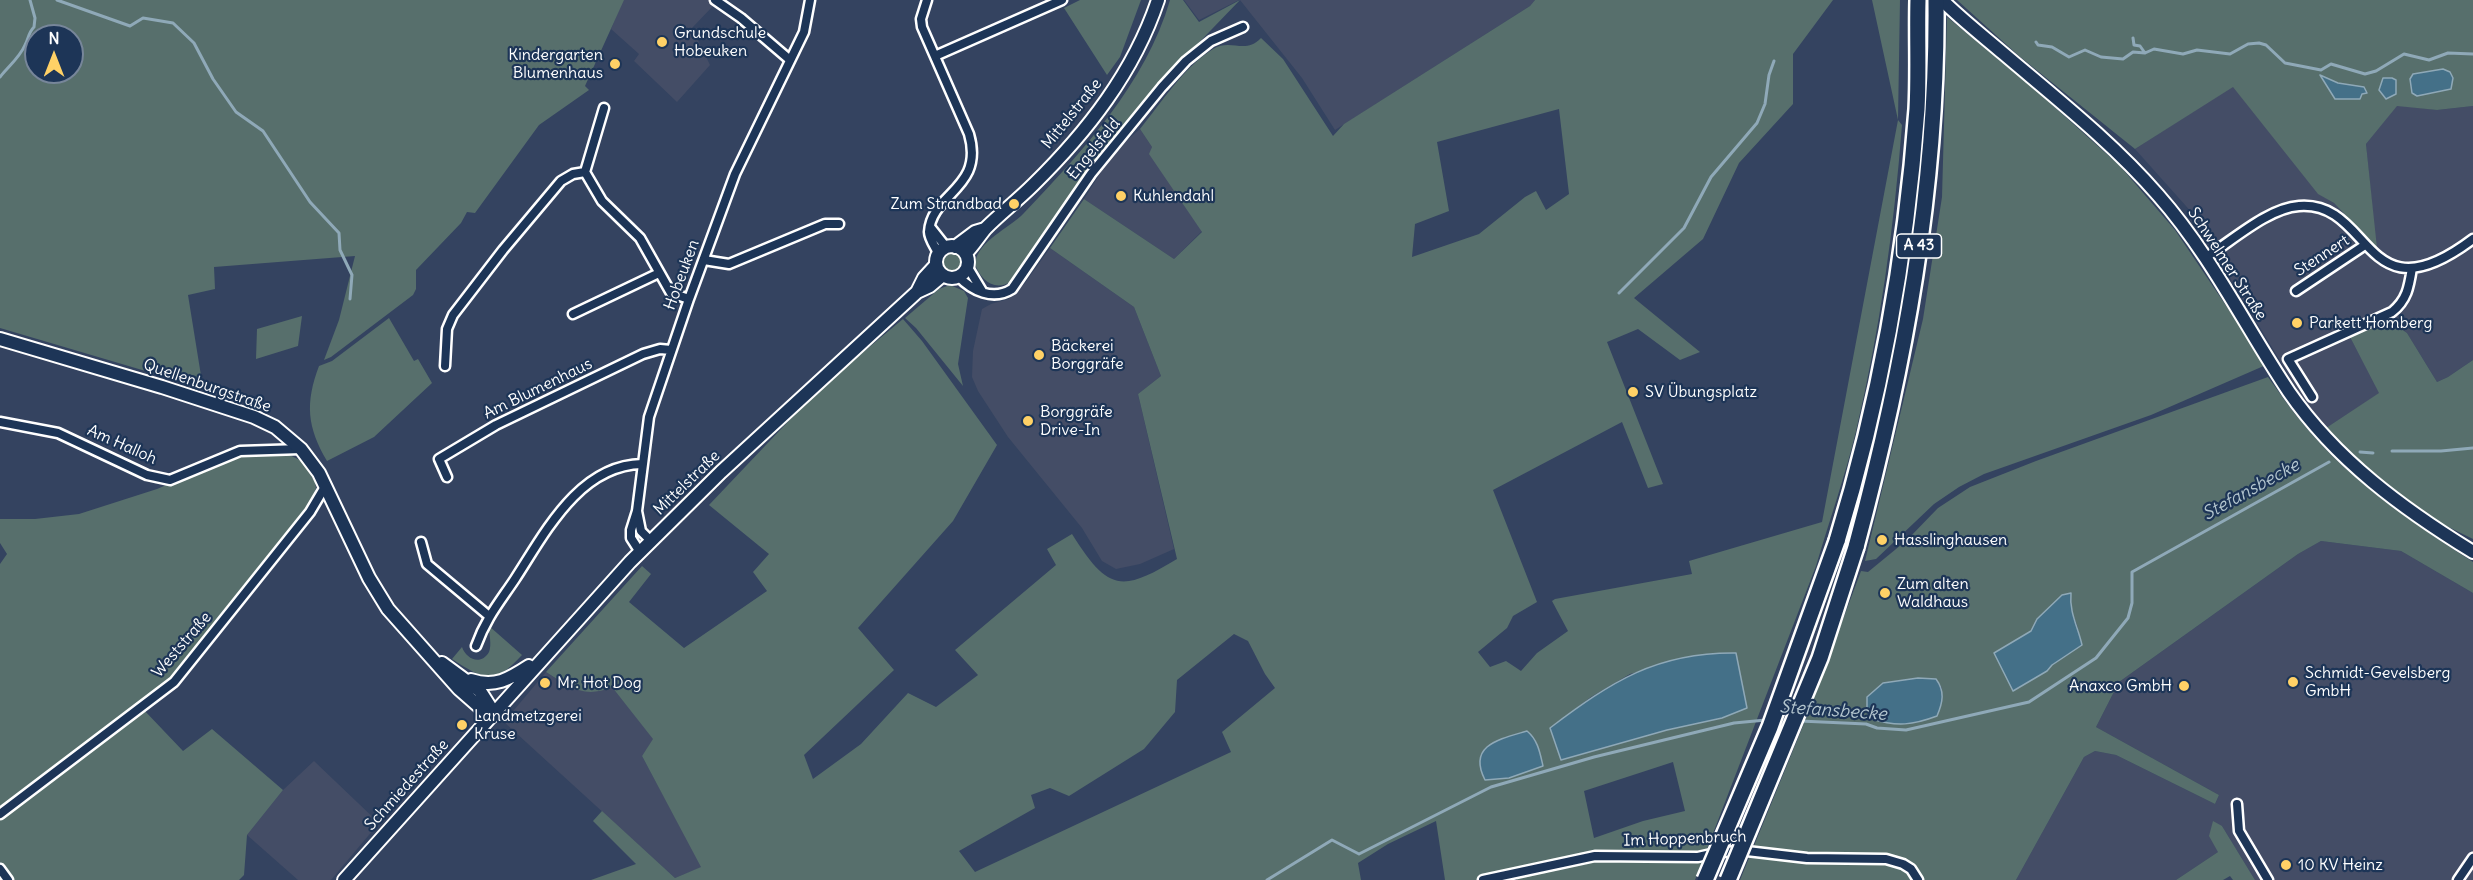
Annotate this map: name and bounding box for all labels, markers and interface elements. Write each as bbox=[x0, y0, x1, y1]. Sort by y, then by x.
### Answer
place label: Grundschule Hobeuken bbox=[674, 23, 766, 61]
north arrow bbox=[24, 24, 84, 84]
text: N bbox=[48, 28, 60, 48]
marker: Grundschule Hobeuken bbox=[655, 35, 669, 49]
place label: Kindergarten Blumenhaus bbox=[508, 45, 603, 83]
marker: Kindergarten Blumenhaus bbox=[608, 57, 622, 71]
street label: Mittelstraße bbox=[1038, 75, 1106, 153]
street label: Engelsfeld bbox=[1063, 114, 1125, 184]
place label: Kuhlendahl bbox=[1133, 186, 1214, 206]
marker: Kuhlendahl bbox=[1114, 189, 1128, 203]
place label: Zum Strandbad bbox=[891, 194, 1002, 214]
marker: Zum Strandbad bbox=[1007, 197, 1021, 211]
street label: Schwelmer Straße bbox=[2183, 204, 2271, 324]
street label: Stennert bbox=[2291, 231, 2353, 281]
road number: A 43 bbox=[1896, 234, 1942, 258]
street label: Hobeuken bbox=[660, 237, 704, 313]
place label: Parkett Homberg bbox=[2309, 313, 2432, 333]
marker: Parkett Homberg bbox=[2290, 316, 2304, 330]
place label: Bäckerei Borggräfe bbox=[1051, 336, 1124, 374]
marker: Bäckerei Borggräfe bbox=[1032, 348, 1046, 362]
street label: Am Blumenhaus bbox=[481, 354, 595, 424]
street label: Quellenburgstraße bbox=[141, 355, 273, 417]
place label: SV Übungsplatz bbox=[1645, 382, 1757, 402]
marker: SV Übungsplatz bbox=[1626, 385, 1640, 399]
place label: Borggräfe Drive-In bbox=[1040, 402, 1113, 440]
marker: Borggräfe Drive-In bbox=[1021, 414, 1035, 428]
street label: Am Halloh bbox=[84, 421, 160, 469]
street label: Mittelstraße bbox=[650, 447, 724, 519]
water label: Stefansbecke bbox=[2199, 455, 2303, 525]
place label: Hasslinghausen bbox=[1894, 530, 2007, 550]
marker: Hasslinghausen bbox=[1875, 533, 1889, 547]
place label: Zum alten Waldhaus bbox=[1897, 574, 1969, 612]
marker: Zum alten Waldhaus bbox=[1878, 586, 1892, 600]
street label: Weststraße bbox=[148, 608, 216, 682]
place label: Schmidt-Gevelsberg GmbH bbox=[2305, 663, 2450, 701]
place label: Mr. Hot Dog bbox=[557, 673, 642, 693]
marker: Schmidt-Gevelsberg GmbH bbox=[2286, 675, 2300, 689]
marker: Mr. Hot Dog bbox=[538, 676, 552, 690]
place label: Anaxco GmbH bbox=[2069, 676, 2172, 696]
marker: Anaxco GmbH bbox=[2177, 679, 2191, 693]
water label: Stefansbecke bbox=[1779, 696, 1887, 726]
place label: Landmetzgerei Kruse bbox=[474, 706, 582, 744]
marker: Landmetzgerei Kruse bbox=[455, 718, 469, 732]
street label: Schmiedestraße bbox=[361, 735, 453, 835]
street label: Im Hoppenbruch bbox=[1623, 827, 1747, 851]
place label: 10 KV Heinz bbox=[2298, 855, 2383, 875]
marker: 10 KV Heinz bbox=[2279, 858, 2293, 872]

